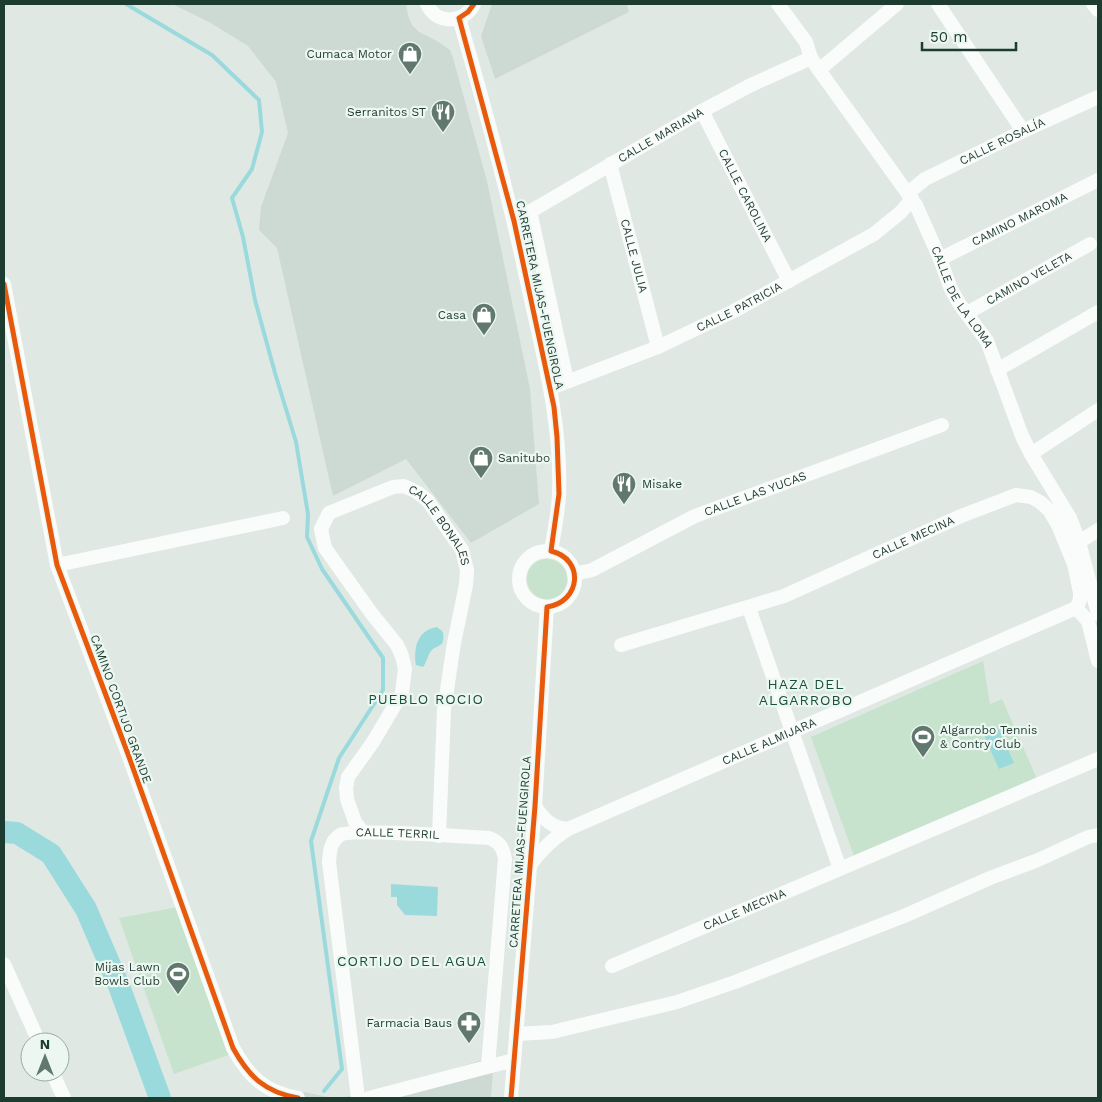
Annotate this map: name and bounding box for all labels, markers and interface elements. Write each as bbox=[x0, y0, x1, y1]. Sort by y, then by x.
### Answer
scale bar bbox=[922, 20, 1016, 52]
text: 50 m bbox=[930, 28, 967, 46]
shop icon: Cumaca Motor bbox=[397, 41, 423, 75]
place label: Cumaca Motor bbox=[306, 47, 392, 61]
restaurant icon: Serranitos ST bbox=[430, 99, 456, 133]
place label: Serranitos ST bbox=[347, 105, 426, 119]
street label: CALLE MARIANA bbox=[615, 105, 706, 166]
street label: CALLE ROSALÍA bbox=[957, 115, 1047, 168]
street label: CALLE CAROLINA bbox=[716, 147, 775, 245]
street label: CAMINO MAROMA bbox=[969, 189, 1070, 249]
street label: CARRETERA MIJAS-FUENGIROLA bbox=[513, 199, 567, 391]
street label: CALLE JULIA bbox=[618, 217, 651, 294]
street label: CALLE DE LA LOMA bbox=[928, 244, 996, 350]
street label: CAMINO VELETA bbox=[984, 249, 1074, 308]
street label: CALLE PATRICIA bbox=[694, 279, 784, 335]
shop icon: Casa bbox=[471, 302, 497, 336]
place label: Casa bbox=[438, 308, 466, 322]
shop icon: Sanitubo bbox=[468, 445, 494, 479]
place label: Sanitubo bbox=[498, 451, 550, 465]
street label: CALLE LAS YUCAS bbox=[702, 469, 808, 519]
restaurant icon: Misake bbox=[611, 471, 637, 505]
place label: Misake bbox=[642, 477, 682, 491]
street label: CALLE BONALES bbox=[406, 482, 473, 567]
street label: CALLE MECINA bbox=[870, 513, 957, 562]
street label: CAMINO CORTIJO GRANDE bbox=[88, 633, 155, 786]
district label: HAZA DEL ALGARROBO bbox=[759, 676, 853, 708]
district label: PUEBLO ROCIO bbox=[368, 691, 484, 707]
street label: CALLE ALMIJARA bbox=[720, 715, 818, 768]
place label: Algarrobo Tennis & Contry Club bbox=[940, 723, 1037, 751]
sports icon: Algarrobo Tennis & Contry Club bbox=[910, 724, 936, 758]
street label: CARRETERA MIJAS-FUENGIROLA bbox=[506, 755, 534, 949]
street label: CALLE TERRIL bbox=[355, 825, 440, 842]
street label: CALLE MECINA bbox=[701, 886, 788, 933]
district label: CORTIJO DEL AGUA bbox=[337, 953, 487, 969]
place label: Mijas Lawn Bowls Club bbox=[94, 960, 160, 988]
sports icon: Mijas Lawn Bowls Club bbox=[165, 961, 191, 995]
pharmacy icon: Farmacia Baus bbox=[456, 1010, 482, 1044]
place label: Farmacia Baus bbox=[366, 1016, 452, 1030]
north arrow bbox=[20, 1032, 70, 1082]
text: N bbox=[40, 1036, 50, 1052]

